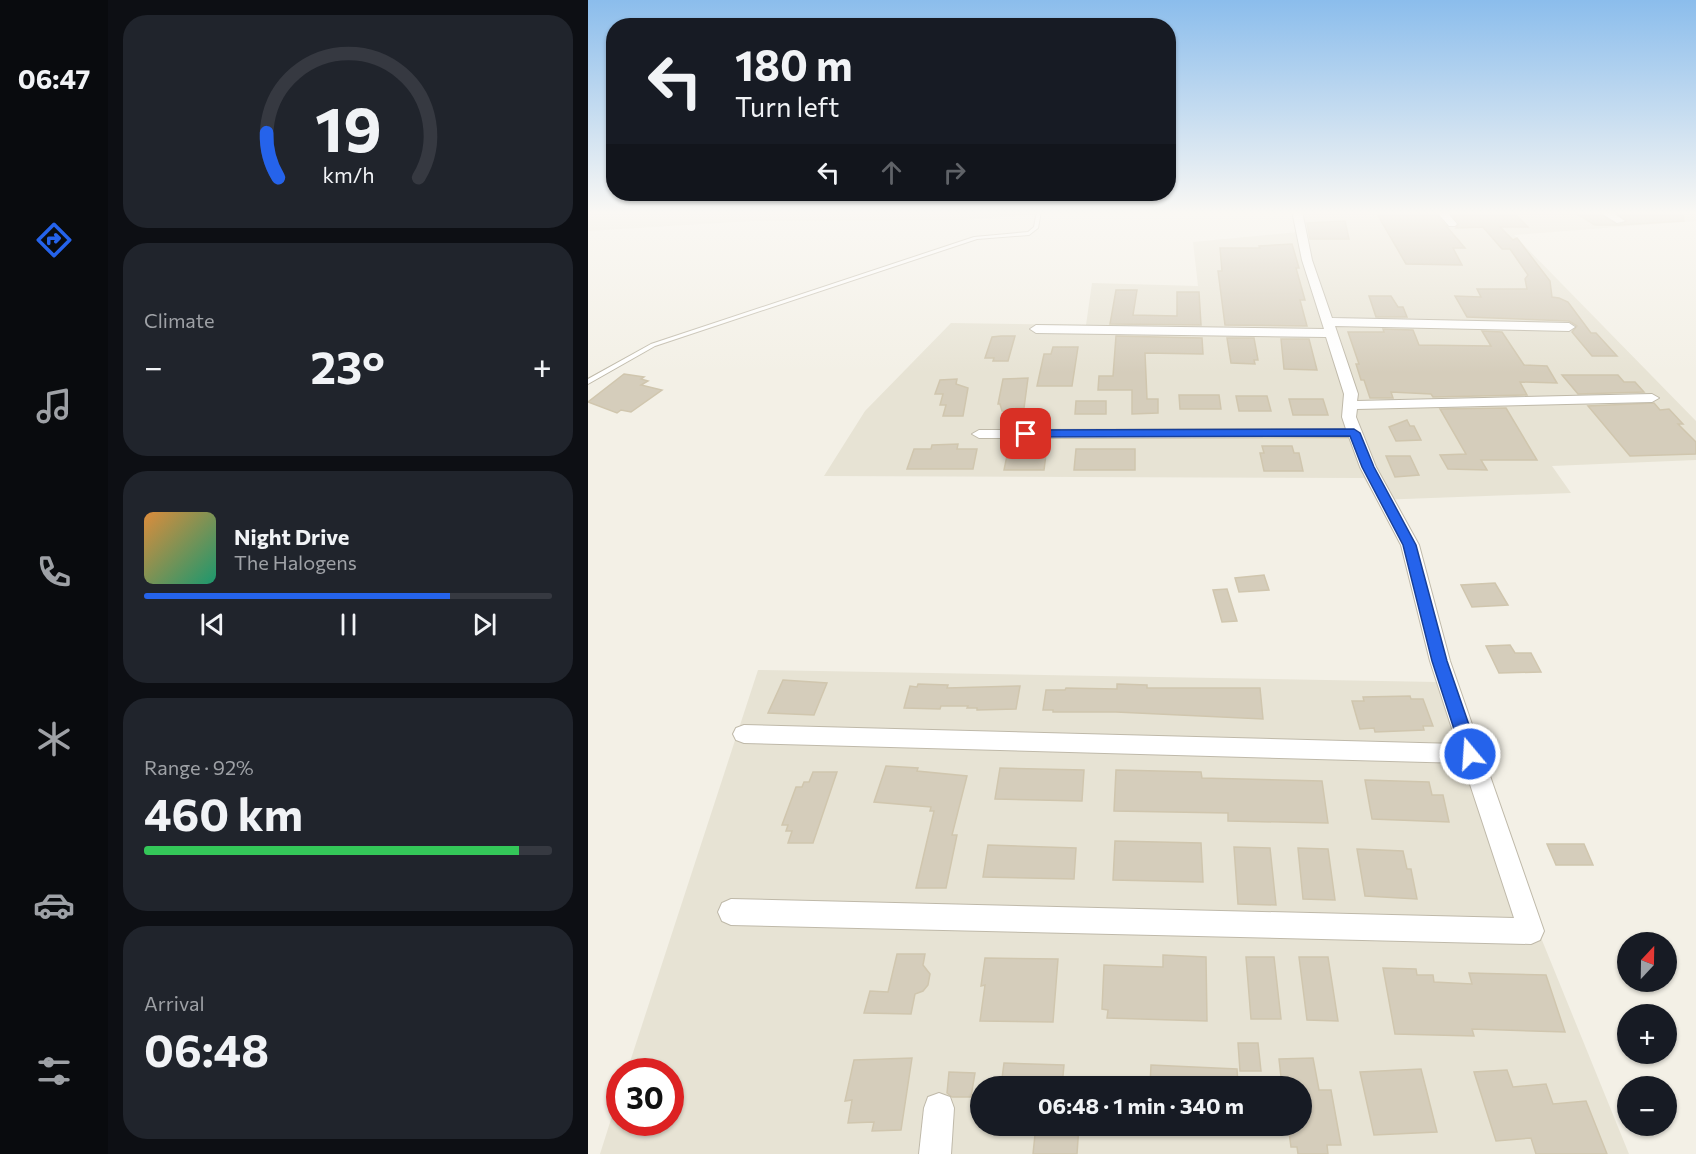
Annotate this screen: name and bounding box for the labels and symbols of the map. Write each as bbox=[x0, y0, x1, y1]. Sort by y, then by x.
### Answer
pin bbox=[1000, 408, 1051, 459]
position arrow bbox=[1438, 722, 1502, 786]
north arrow bbox=[1617, 932, 1677, 992]
speed limit sign: 30 bbox=[606, 1058, 684, 1136]

